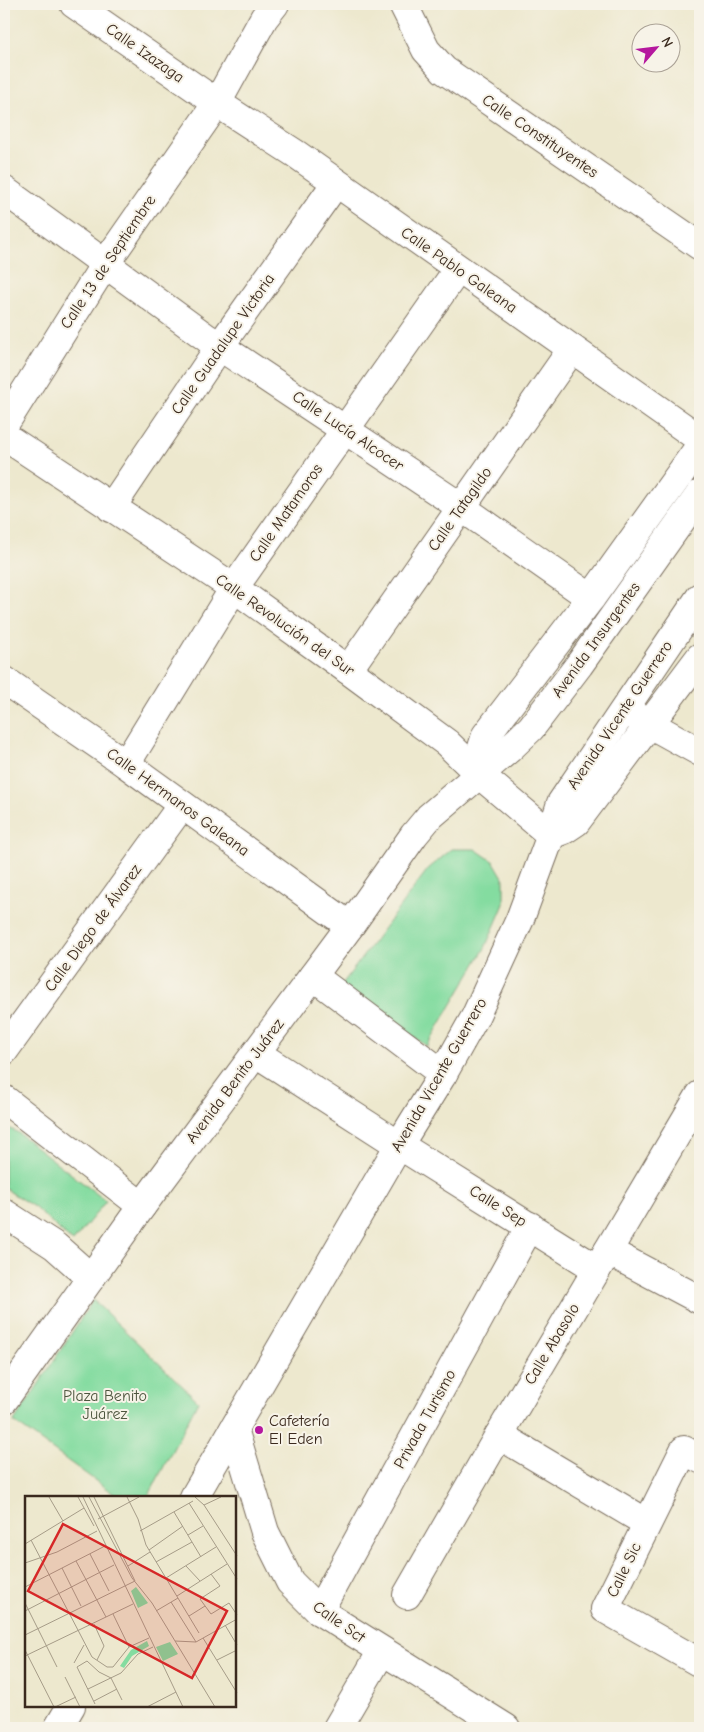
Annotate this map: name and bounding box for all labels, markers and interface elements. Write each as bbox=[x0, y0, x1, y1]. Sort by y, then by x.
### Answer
street label: Calle Izazaga bbox=[103, 19, 187, 87]
north arrow bbox=[632, 22, 682, 72]
text: N bbox=[657, 34, 677, 50]
street label: Calle Constituyentes bbox=[479, 91, 602, 182]
street label: Calle 13 de Septiembre bbox=[57, 192, 159, 332]
street label: Calle Pablo Galeana bbox=[398, 223, 520, 317]
street label: Calle Guadalupe Victoria bbox=[168, 270, 278, 418]
street label: Calle Lucía Alcocer bbox=[289, 387, 408, 475]
street label: Calle Matamoros bbox=[246, 460, 327, 565]
street label: Calle Tatagildo bbox=[424, 463, 496, 555]
street label: Calle Revolución del Sur bbox=[212, 570, 358, 680]
street label: Avenida Insurgentes bbox=[548, 579, 644, 701]
street label: Avenida Vicente Guerrero bbox=[564, 637, 676, 793]
street label: Calle Hermanos Galeana bbox=[103, 744, 253, 860]
street label: Calle Diego de Álvarez bbox=[40, 860, 145, 995]
street label: Avenida Vicente Guerrero bbox=[387, 995, 491, 1155]
street label: Avenida Benito Juárez bbox=[182, 1015, 288, 1147]
street label: Calle Sep bbox=[466, 1181, 530, 1231]
street label: Calle Abasolo bbox=[521, 1300, 583, 1388]
street label: Privada Turismo bbox=[390, 1366, 460, 1472]
park label: Plaza Benito Juárez bbox=[63, 1387, 147, 1423]
place label: Cafetería El Eden bbox=[269, 1412, 330, 1448]
marker: Cafetería El Eden bbox=[253, 1424, 265, 1436]
inset map bbox=[25, 1496, 236, 1707]
street label: Calle Sic bbox=[603, 1539, 645, 1600]
street label: Calle Sct bbox=[309, 1598, 369, 1647]

